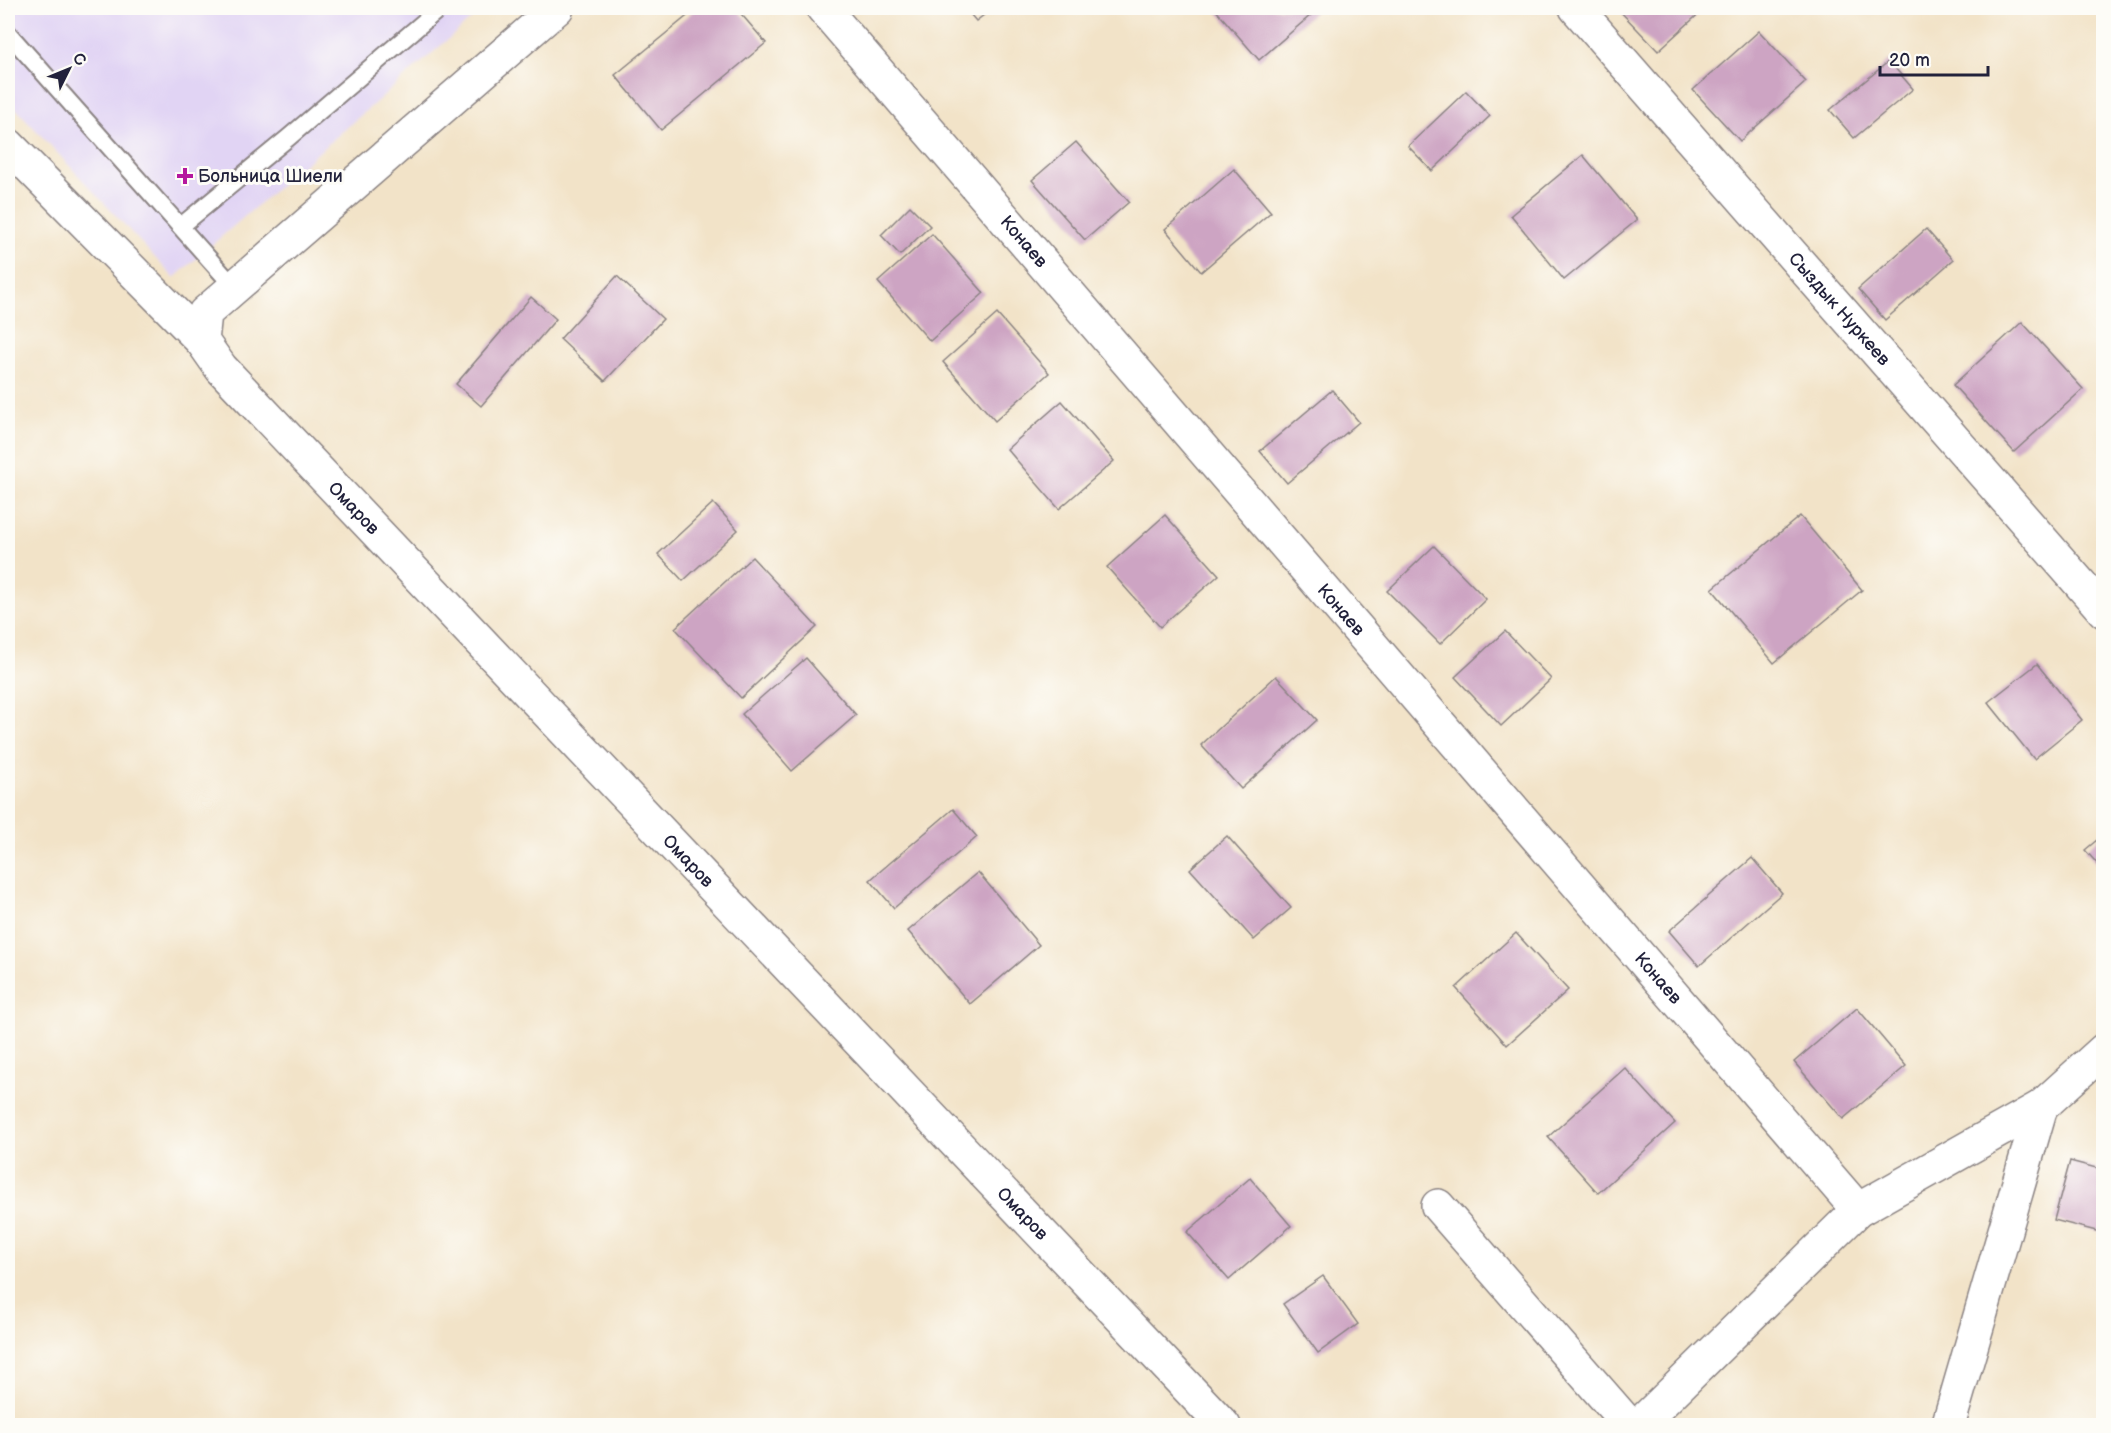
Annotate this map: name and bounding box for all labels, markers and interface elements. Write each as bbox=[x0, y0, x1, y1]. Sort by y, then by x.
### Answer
north arrow bbox=[39, 39, 99, 99]
scale bar bbox=[1880, 39, 1988, 77]
text: С bbox=[68, 49, 90, 70]
text: 20 m bbox=[1889, 50, 1930, 71]
place label: Больница Шиели bbox=[198, 166, 343, 187]
marker: Больница Шиели bbox=[176, 167, 194, 185]
street label: Конаев bbox=[996, 212, 1052, 272]
street label: Сыздык Нуркеев bbox=[1784, 249, 1895, 370]
street label: Омаров bbox=[324, 478, 384, 539]
street label: Конаев bbox=[1313, 580, 1369, 641]
street label: Омаров bbox=[658, 831, 718, 892]
street label: Конаев bbox=[1630, 948, 1686, 1009]
street label: Омаров bbox=[992, 1183, 1052, 1245]

